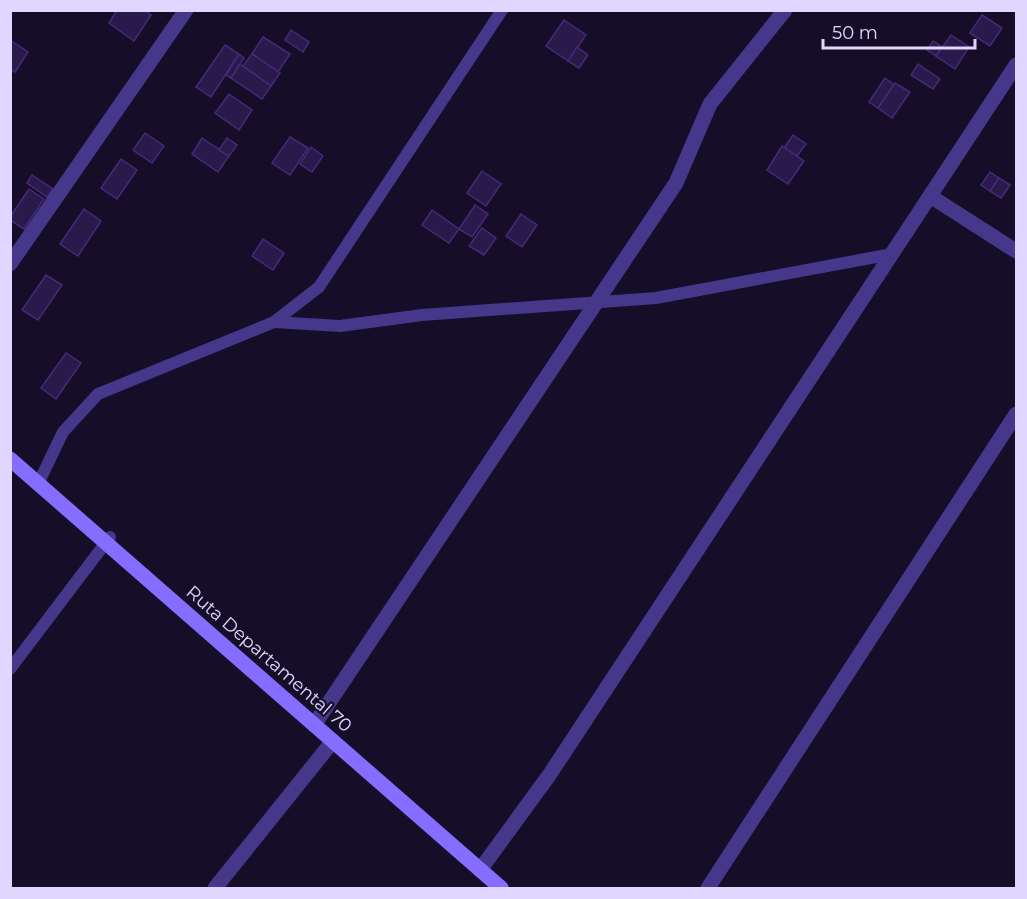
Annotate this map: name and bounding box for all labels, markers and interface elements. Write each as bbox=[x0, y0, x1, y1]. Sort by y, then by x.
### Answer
scale bar bbox=[823, 12, 974, 50]
text: 50 m bbox=[832, 22, 878, 44]
street label: Ruta Departamental 70 bbox=[182, 581, 356, 737]

